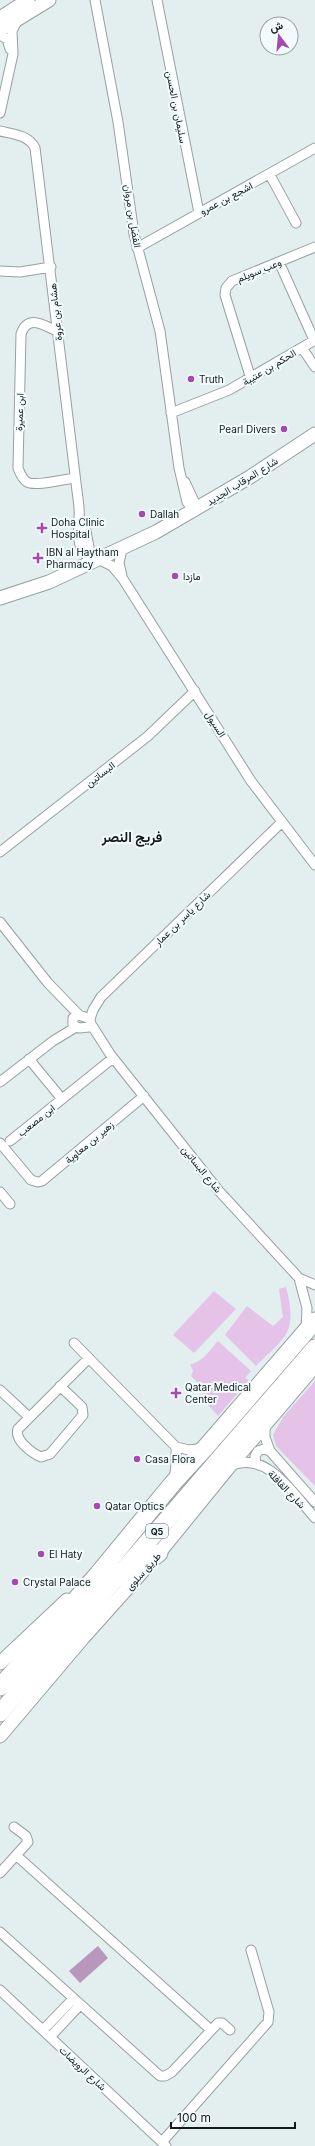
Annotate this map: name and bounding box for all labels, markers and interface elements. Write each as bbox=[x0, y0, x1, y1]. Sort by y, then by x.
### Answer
north arrow bbox=[259, 16, 299, 56]
text: ش bbox=[268, 18, 285, 35]
street label: سليمان بن الحسن bbox=[163, 70, 190, 144]
street label: اشجع بن عمرو bbox=[198, 179, 255, 218]
street label: الفضل بن مروان bbox=[121, 184, 144, 249]
street label: وعب سويلم bbox=[235, 256, 283, 285]
street label: هشام بن عروة bbox=[46, 282, 65, 341]
street label: الحكم بن عتيبة bbox=[240, 346, 298, 389]
place label: Truth bbox=[199, 373, 224, 385]
marker: Truth bbox=[186, 374, 196, 384]
street label: ابن عميرة bbox=[12, 393, 27, 431]
place label: Pearl Divers bbox=[219, 423, 276, 435]
marker: Pearl Divers bbox=[279, 424, 289, 434]
street label: شارع المرقاب الجديد bbox=[204, 454, 280, 509]
place label: Dallah bbox=[150, 508, 179, 520]
marker: Dallah bbox=[137, 509, 147, 519]
place label: Doha Clinic Hospital bbox=[51, 516, 105, 540]
marker: Doha Clinic Hospital bbox=[36, 522, 48, 534]
place label: IBN al Haytham Pharmacy bbox=[46, 546, 119, 570]
marker: IBN al Haytham Pharmacy bbox=[33, 553, 43, 563]
place label: مازدا bbox=[183, 570, 201, 583]
marker: مازدا bbox=[170, 571, 180, 581]
street label: السيول bbox=[202, 709, 229, 740]
street label: البساتين bbox=[83, 759, 118, 790]
district label: فريج النصر bbox=[101, 828, 162, 847]
street label: شارع ياسر بن عمار bbox=[151, 888, 213, 949]
street label: ابن مصعب bbox=[15, 1101, 58, 1139]
street label: زهير بن معاوية bbox=[62, 1118, 116, 1167]
street label: شارع البساتين bbox=[179, 1143, 225, 1196]
place label: Qatar Medical Center bbox=[185, 1381, 251, 1405]
marker: Qatar Medical Center bbox=[170, 1387, 182, 1399]
place label: Casa Flora bbox=[145, 1453, 195, 1465]
marker: Casa Flora bbox=[132, 1454, 142, 1464]
street label: شارع القافلة bbox=[265, 1467, 308, 1511]
place label: Qatar Optics bbox=[105, 1500, 164, 1512]
marker: Qatar Optics bbox=[92, 1501, 102, 1511]
road number: Q5 bbox=[146, 1524, 168, 1538]
place label: El Haty bbox=[49, 1548, 83, 1560]
marker: El Haty bbox=[36, 1549, 46, 1559]
street label: طريق سلوى bbox=[123, 1549, 164, 1593]
place label: Crystal Palace bbox=[23, 1576, 91, 1588]
marker: Crystal Palace bbox=[10, 1577, 20, 1587]
street label: شارع الرويضات bbox=[57, 2043, 109, 2093]
scale bar bbox=[171, 2104, 295, 2130]
text: 100 m bbox=[177, 2110, 211, 2125]

